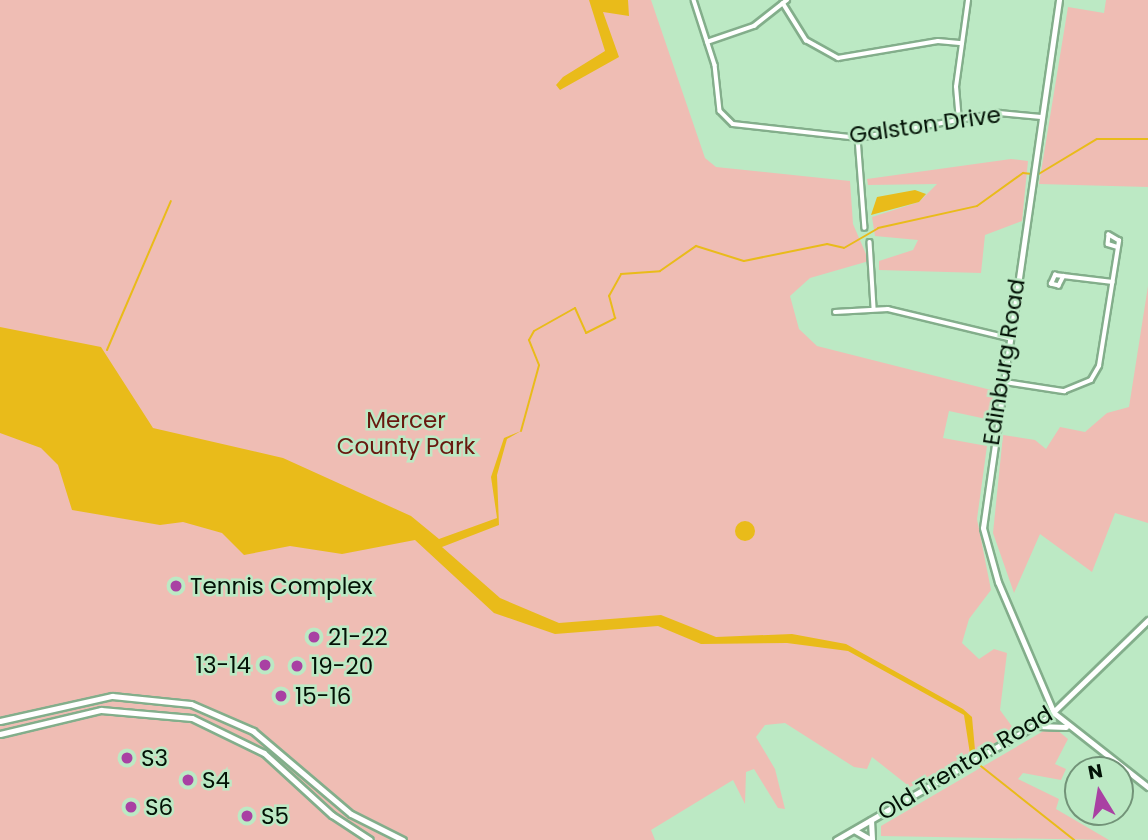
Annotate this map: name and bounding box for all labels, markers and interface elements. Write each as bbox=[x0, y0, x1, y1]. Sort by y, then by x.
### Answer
street label: Galston Drive bbox=[847, 101, 1003, 149]
street label: Edinburg Road bbox=[977, 277, 1031, 447]
park label: Mercer County Park bbox=[337, 406, 475, 460]
place label: Tennis Complex bbox=[190, 572, 373, 600]
marker: Tennis Complex bbox=[168, 578, 184, 594]
place label: 21-22 bbox=[328, 623, 388, 651]
marker: 21-22 bbox=[306, 629, 322, 645]
place label: 13-14 bbox=[196, 651, 251, 679]
place label: 19-20 bbox=[311, 652, 373, 680]
marker: 13-14 bbox=[257, 657, 273, 673]
marker: 19-20 bbox=[289, 658, 305, 674]
place label: 15-16 bbox=[295, 682, 351, 710]
marker: 15-16 bbox=[273, 688, 289, 704]
street label: Old Trenton Road bbox=[873, 700, 1057, 826]
place label: S3 bbox=[141, 744, 168, 772]
marker: S3 bbox=[119, 750, 135, 766]
north arrow bbox=[1064, 756, 1134, 826]
text: N bbox=[1086, 757, 1105, 786]
place label: S4 bbox=[202, 766, 230, 794]
marker: S4 bbox=[180, 772, 196, 788]
place label: S6 bbox=[145, 793, 173, 821]
marker: S6 bbox=[123, 799, 139, 815]
place label: S5 bbox=[261, 802, 289, 830]
marker: S5 bbox=[239, 808, 255, 824]

